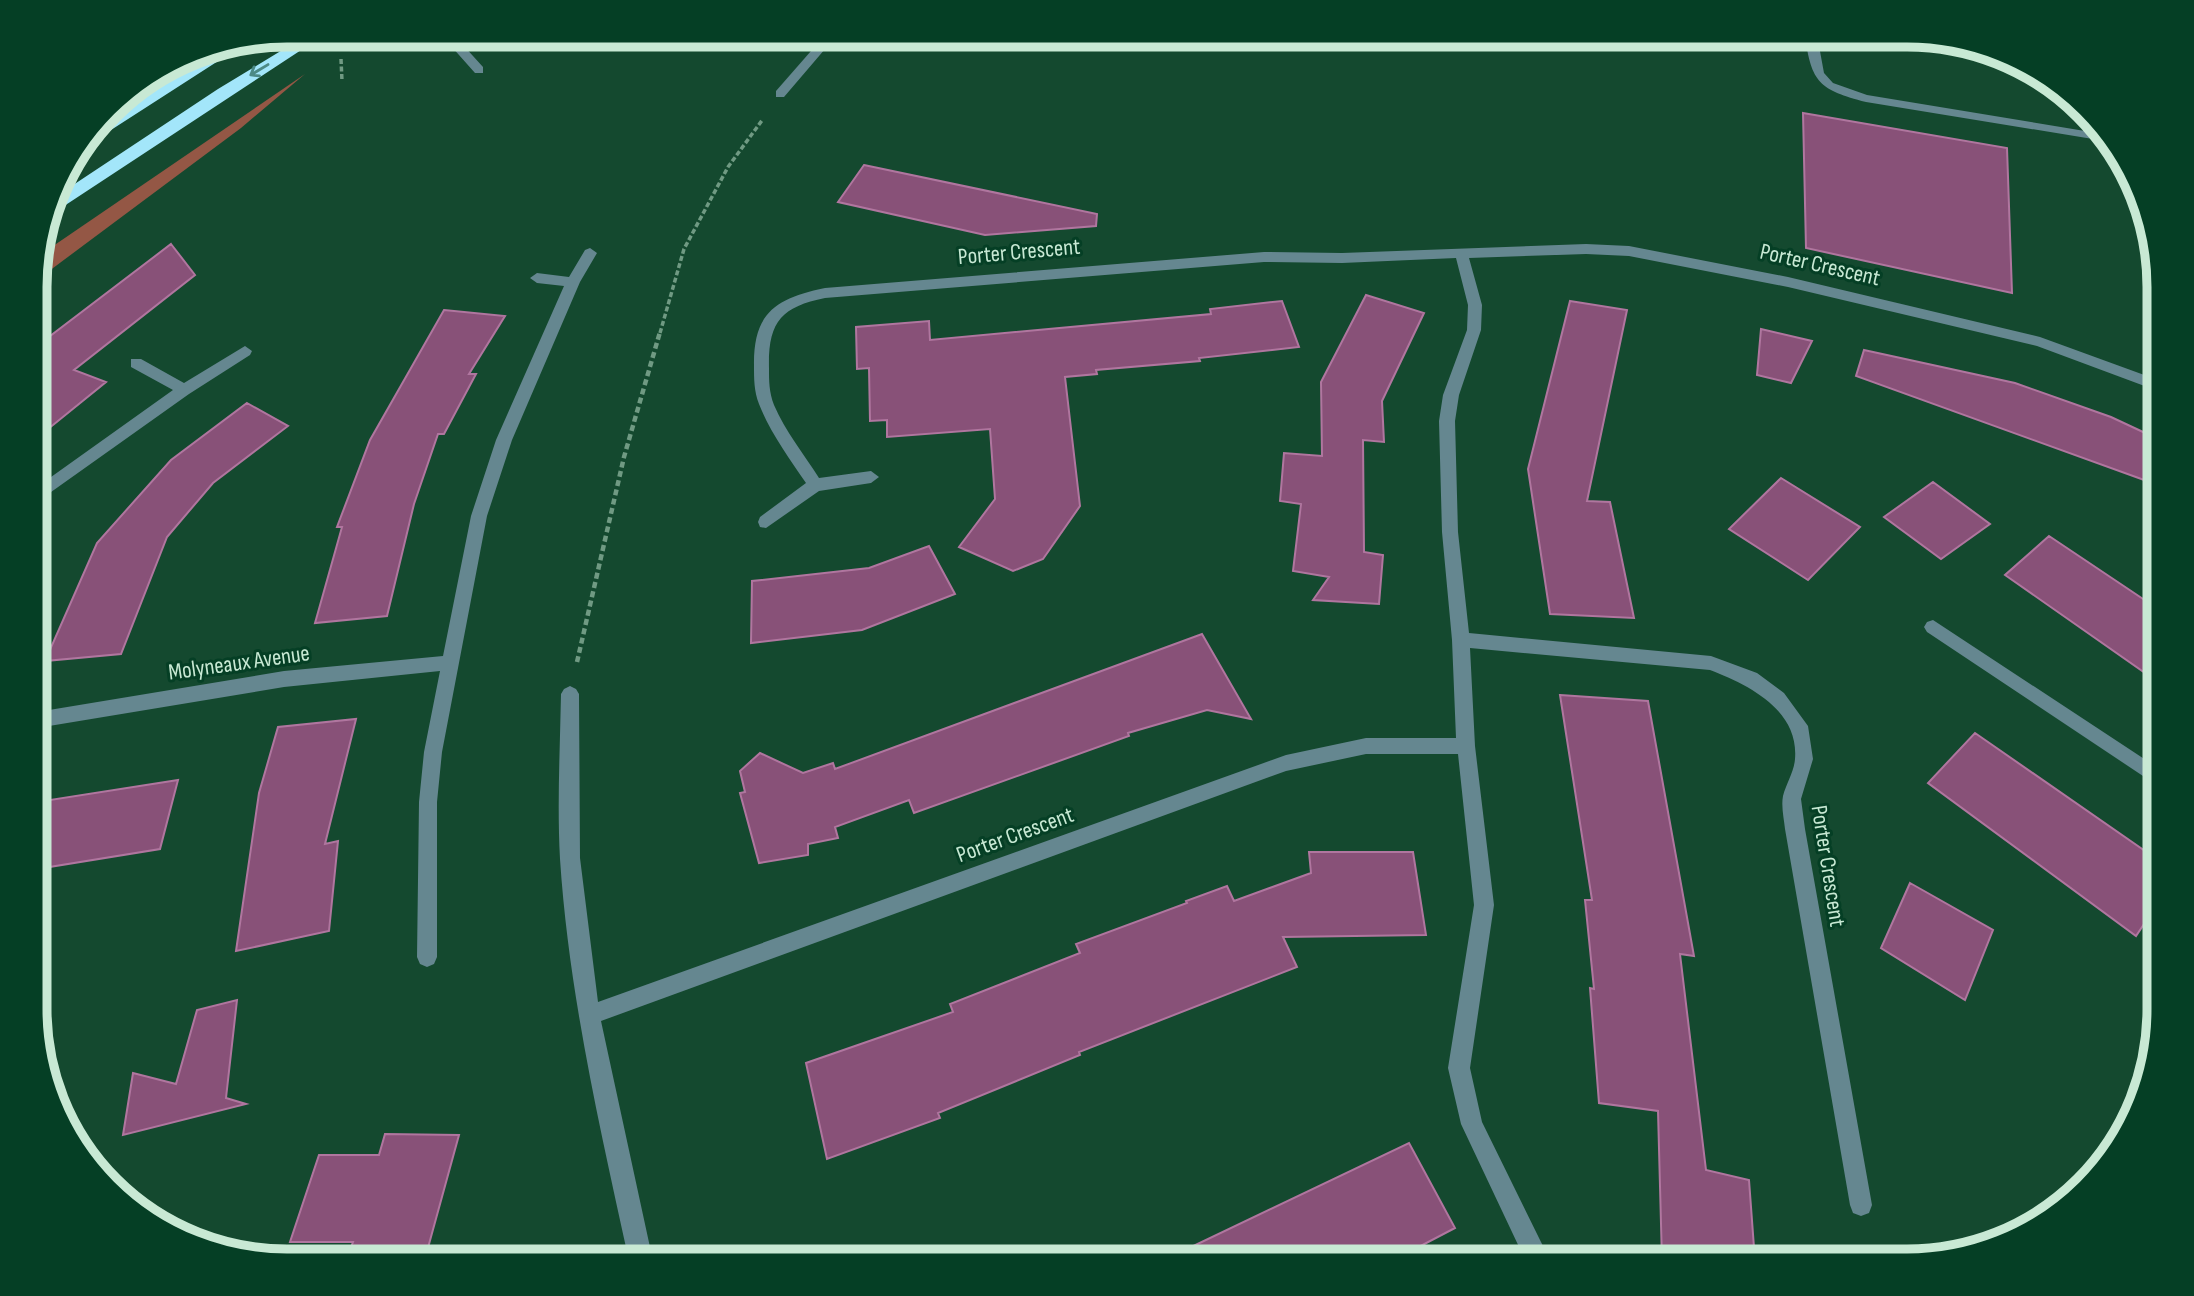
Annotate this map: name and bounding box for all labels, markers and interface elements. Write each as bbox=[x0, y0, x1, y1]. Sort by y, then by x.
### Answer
one-way arrow bbox=[249, 64, 269, 78]
street label: Porter Crescent bbox=[957, 233, 1081, 271]
street label: Porter Crescent bbox=[1757, 238, 1883, 292]
street label: Molyneaux Avenue bbox=[167, 639, 311, 687]
street label: Porter Crescent bbox=[953, 801, 1077, 869]
street label: Porter Crescent bbox=[1805, 803, 1851, 929]

